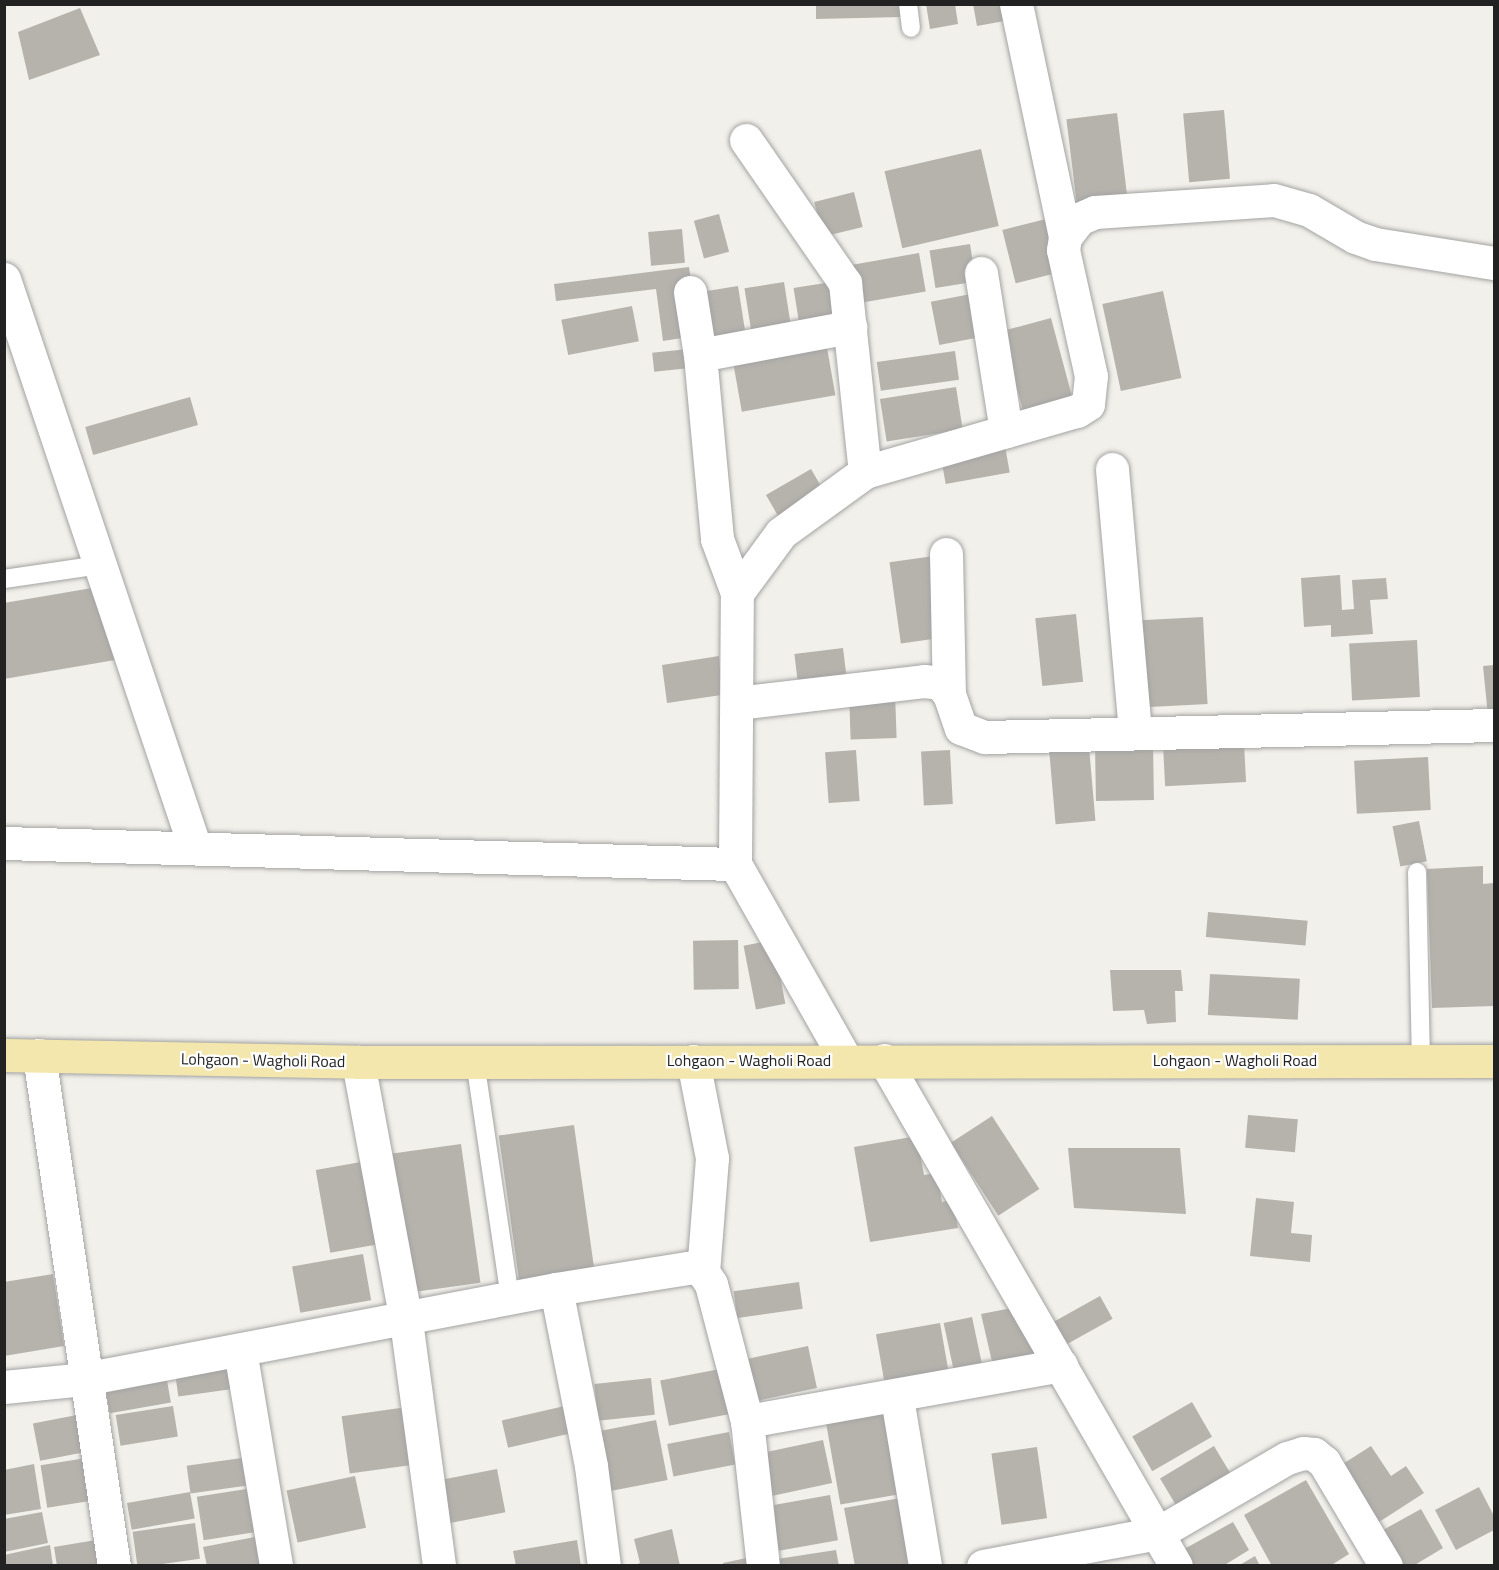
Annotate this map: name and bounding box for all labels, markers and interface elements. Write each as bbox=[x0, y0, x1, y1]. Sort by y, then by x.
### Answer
street label: Lohgaon - Wagholi Road bbox=[181, 1049, 345, 1071]
street label: Lohgaon - Wagholi Road bbox=[667, 1050, 831, 1070]
street label: Lohgaon - Wagholi Road bbox=[1153, 1050, 1317, 1070]

